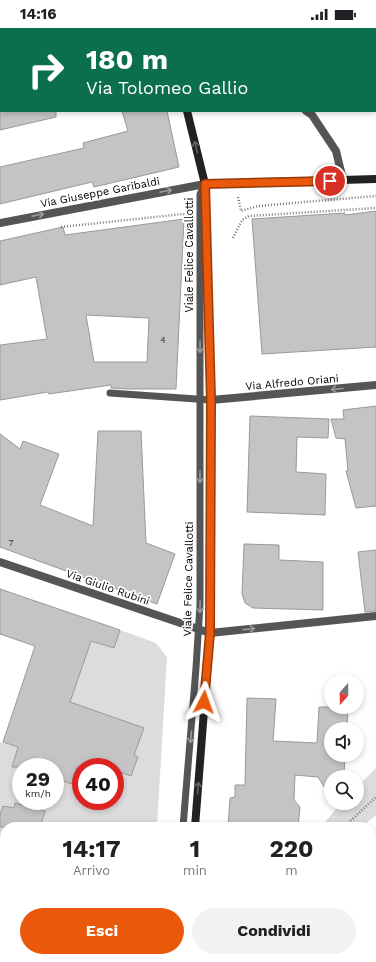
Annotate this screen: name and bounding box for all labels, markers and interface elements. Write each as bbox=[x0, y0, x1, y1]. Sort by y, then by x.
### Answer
text: 14:16 bbox=[20, 5, 56, 23]
text: 180 m bbox=[86, 43, 168, 76]
icon: right bbox=[20, 44, 72, 96]
text: Via Tolomeo Gallio bbox=[86, 77, 248, 98]
one-way arrow bbox=[191, 141, 199, 154]
pin bbox=[313, 164, 347, 198]
icon: arrive bbox=[319, 170, 341, 192]
street label: Via Giuseppe Garibaldi bbox=[39, 175, 161, 210]
one-way arrow bbox=[159, 186, 172, 194]
street label: Viale Felice Cavallotti bbox=[183, 198, 196, 312]
one-way arrow bbox=[31, 211, 44, 219]
house number: 4 bbox=[160, 335, 166, 345]
one-way arrow bbox=[196, 340, 204, 353]
street label: Via Alfredo Oriani bbox=[245, 372, 339, 393]
one-way arrow bbox=[331, 385, 344, 392]
one-way arrow bbox=[196, 470, 204, 483]
street label: Viale Felice Cavallotti bbox=[181, 521, 196, 637]
house number: 7 bbox=[8, 538, 14, 548]
street label: Via Giulio Rubini bbox=[64, 567, 151, 608]
one-way arrow bbox=[196, 600, 204, 613]
one-way arrow bbox=[242, 625, 255, 632]
north arrow bbox=[324, 674, 364, 714]
map controls bbox=[324, 674, 364, 810]
position arrow bbox=[183, 681, 225, 723]
button: sound bbox=[324, 722, 364, 762]
one-way arrow bbox=[187, 730, 194, 743]
speed limit sign: 40 bbox=[72, 758, 124, 810]
text: 29 bbox=[26, 767, 50, 791]
button: search bbox=[324, 770, 364, 810]
one-way arrow bbox=[194, 782, 201, 795]
text: km/h bbox=[25, 788, 51, 799]
text: 14:17 bbox=[62, 835, 121, 863]
text: 1 bbox=[190, 835, 200, 863]
text: 220 bbox=[269, 835, 313, 863]
text: Arrivo bbox=[73, 863, 110, 878]
text: min bbox=[183, 863, 207, 878]
text: m bbox=[285, 863, 298, 878]
button: Esci bbox=[20, 908, 184, 954]
button: Condividi bbox=[192, 908, 356, 954]

